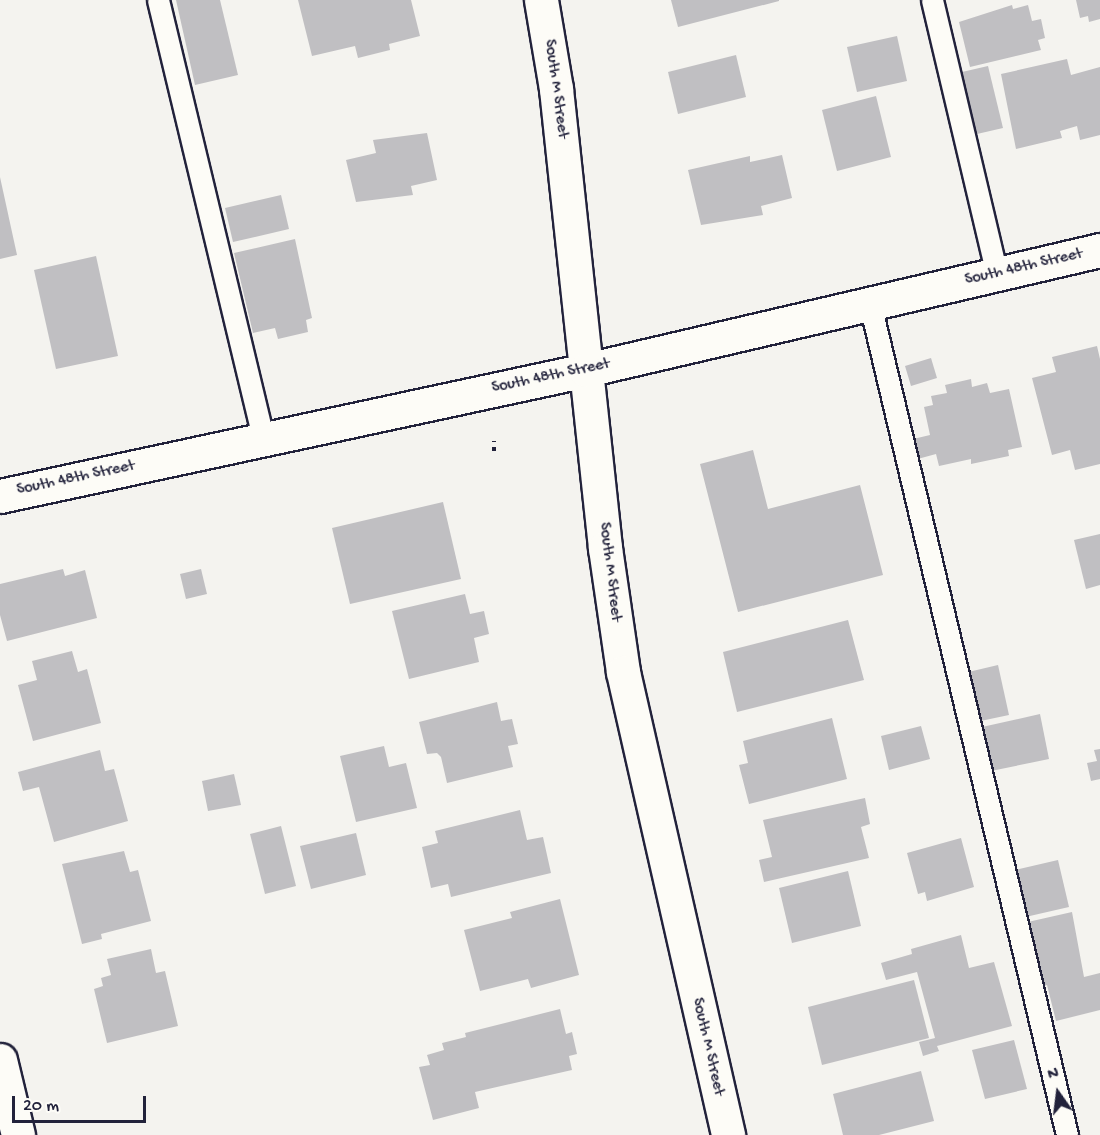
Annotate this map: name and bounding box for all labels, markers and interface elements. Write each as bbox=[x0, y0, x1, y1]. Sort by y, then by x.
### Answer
street label: South M Street bbox=[539, 38, 571, 140]
street label: South 48th Street bbox=[963, 245, 1085, 291]
street label: South 48th Street bbox=[490, 355, 612, 399]
street label: South 48th Street bbox=[15, 457, 137, 501]
street label: South M Street bbox=[593, 521, 625, 623]
street label: South M Street bbox=[686, 996, 728, 1098]
north arrow bbox=[1028, 1063, 1088, 1123]
text: N bbox=[1046, 1065, 1061, 1086]
scale bar bbox=[15, 1084, 148, 1122]
text: 20 m bbox=[23, 1096, 59, 1117]

